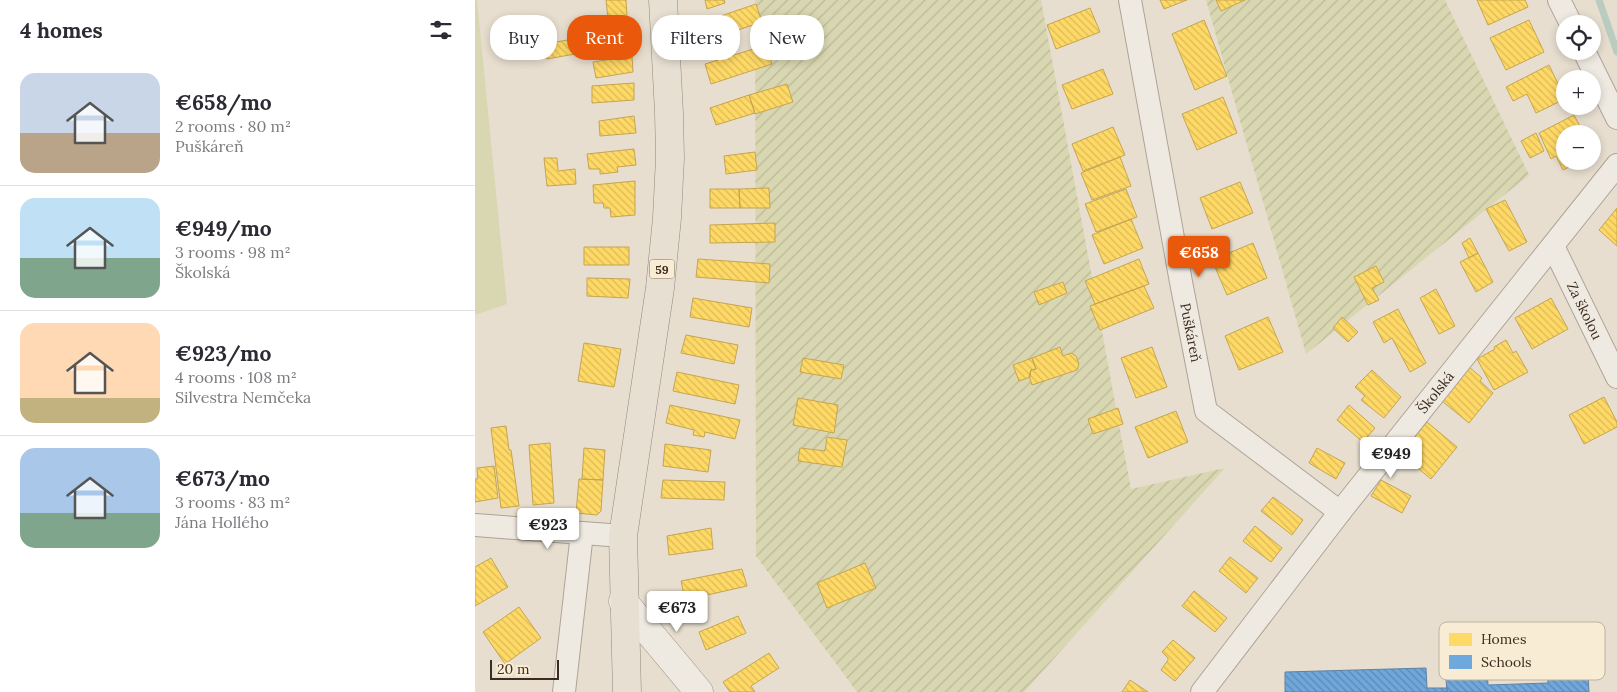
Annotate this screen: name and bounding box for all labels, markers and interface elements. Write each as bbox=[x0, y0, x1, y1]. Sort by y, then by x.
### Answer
chip: Buy bbox=[490, 15, 557, 60]
chip: Rent bbox=[567, 15, 642, 60]
chip: Filters bbox=[652, 15, 740, 60]
chip: New bbox=[750, 15, 824, 60]
map controls bbox=[1556, 15, 1601, 170]
button: locate bbox=[1556, 15, 1601, 60]
icon: filters bbox=[427, 16, 455, 44]
text: 4 homes bbox=[20, 17, 103, 44]
button: + bbox=[1556, 70, 1601, 115]
text: €658/mo bbox=[175, 89, 272, 116]
icon: home bbox=[60, 93, 120, 153]
text: 2 rooms · 80 m² bbox=[175, 116, 291, 136]
button: − bbox=[1556, 125, 1601, 170]
text: Puškáreň bbox=[175, 136, 244, 156]
text: €949/mo bbox=[175, 215, 272, 242]
icon: home bbox=[60, 218, 120, 278]
pin: €658 bbox=[1169, 236, 1229, 278]
text: 3 rooms · 98 m² bbox=[175, 242, 291, 262]
text: €658 bbox=[1179, 242, 1219, 262]
road number: 59 bbox=[649, 260, 675, 278]
text: Školská bbox=[175, 262, 231, 282]
street label: Za školou bbox=[1563, 279, 1606, 342]
street label: Puškáreň bbox=[1176, 301, 1205, 364]
text: €923/mo bbox=[175, 340, 271, 367]
icon: home bbox=[60, 343, 120, 403]
text: 4 rooms · 108 m² bbox=[175, 367, 297, 387]
street label: Školská bbox=[1413, 368, 1458, 417]
text: Silvestra Nemčeka bbox=[175, 387, 311, 407]
pin: €949 bbox=[1361, 436, 1421, 479]
text: €949 bbox=[1371, 443, 1411, 463]
text: €673/mo bbox=[175, 465, 270, 492]
icon: home bbox=[60, 468, 120, 528]
text: 3 rooms · 83 m² bbox=[175, 492, 290, 512]
pin: €923 bbox=[518, 508, 578, 550]
text: Jána Hollého bbox=[175, 512, 269, 532]
text: €923 bbox=[528, 514, 568, 534]
pin: €673 bbox=[647, 590, 707, 633]
text: €673 bbox=[658, 597, 696, 617]
legend bbox=[1439, 622, 1605, 680]
text: Homes bbox=[1481, 630, 1526, 648]
text: Schools bbox=[1481, 653, 1531, 671]
scale bar bbox=[490, 657, 559, 680]
text: 20 m bbox=[497, 660, 529, 678]

